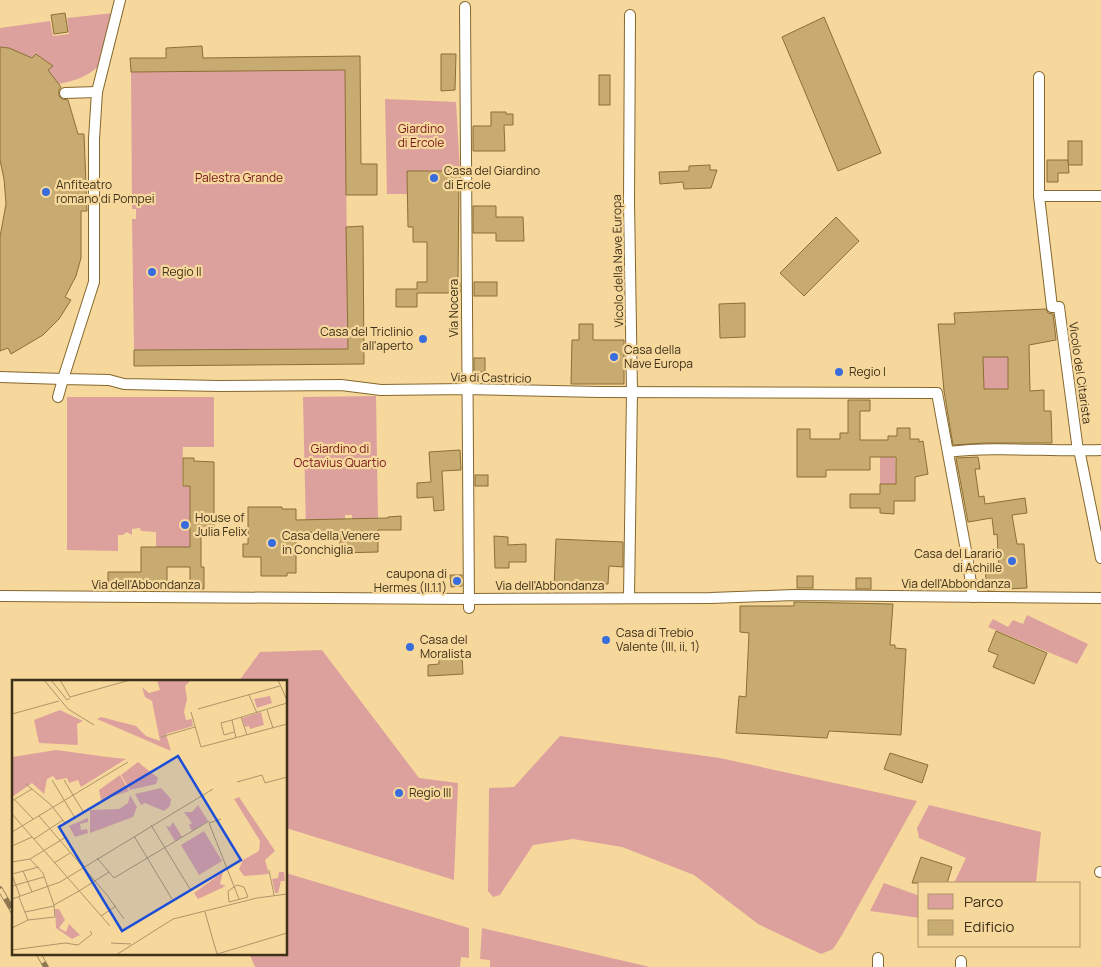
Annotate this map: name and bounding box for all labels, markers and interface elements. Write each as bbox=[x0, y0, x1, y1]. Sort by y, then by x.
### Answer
park label: Giardino di Ercole bbox=[398, 120, 444, 151]
place label: Casa del Giardino di Ercole bbox=[444, 162, 540, 193]
park label: Palestra Grande bbox=[195, 169, 283, 186]
marker: Casa del Giardino di Ercole bbox=[428, 172, 440, 184]
place label: Anfiteatro romano di Pompei bbox=[56, 176, 154, 207]
marker: Anfiteatro romano di Pompei bbox=[40, 186, 52, 198]
street label: Vicolo della Nave Europa bbox=[608, 194, 627, 328]
place label: Regio II bbox=[162, 263, 202, 280]
marker: Regio II bbox=[146, 266, 158, 278]
street label: Via Nocera bbox=[445, 279, 462, 337]
street label: Vicolo del Citarista bbox=[1065, 321, 1096, 425]
place label: Casa del Triclinio all'aperto bbox=[320, 323, 413, 354]
marker: Casa del Triclinio all'aperto bbox=[417, 333, 429, 345]
place label: Casa della Nave Europa bbox=[624, 341, 693, 372]
marker: Casa della Nave Europa bbox=[608, 351, 620, 363]
place label: Regio I bbox=[849, 363, 886, 380]
marker: Regio I bbox=[833, 366, 845, 378]
street label: Via di Castricio bbox=[450, 368, 532, 387]
park label: Giardino di Octavius Quartio bbox=[294, 440, 386, 471]
place label: House of Julia Felix bbox=[195, 509, 248, 540]
marker: House of Julia Felix bbox=[179, 519, 191, 531]
place label: Casa della Venere in Conchiglia bbox=[282, 527, 380, 558]
marker: Casa della Venere in Conchiglia bbox=[266, 537, 278, 549]
place label: Casa del Larario di Achille bbox=[914, 545, 1002, 576]
marker: Casa del Larario di Achille bbox=[1006, 555, 1018, 567]
place label: caupona di Hermes (II.1.1) bbox=[374, 565, 447, 596]
marker: caupona di Hermes (II.1.1) bbox=[451, 575, 463, 587]
street label: Via dell'Abbondanza bbox=[902, 575, 1010, 592]
street label: Via dell'Abbondanza bbox=[92, 576, 200, 593]
street label: Via dell'Abbondanza bbox=[496, 577, 604, 594]
place label: Casa di Trebio Valente (III, ii, 1) bbox=[616, 624, 700, 655]
place label: Casa del Moralista bbox=[420, 631, 471, 662]
marker: Casa di Trebio Valente (III, ii, 1) bbox=[600, 634, 612, 646]
marker: Casa del Moralista bbox=[404, 641, 416, 653]
inset map bbox=[12, 680, 288, 954]
place label: Regio III bbox=[409, 784, 451, 801]
marker: Regio III bbox=[393, 787, 405, 799]
legend bbox=[918, 882, 1081, 947]
text: Parco bbox=[964, 891, 1003, 912]
text: Edificio bbox=[964, 916, 1015, 937]

